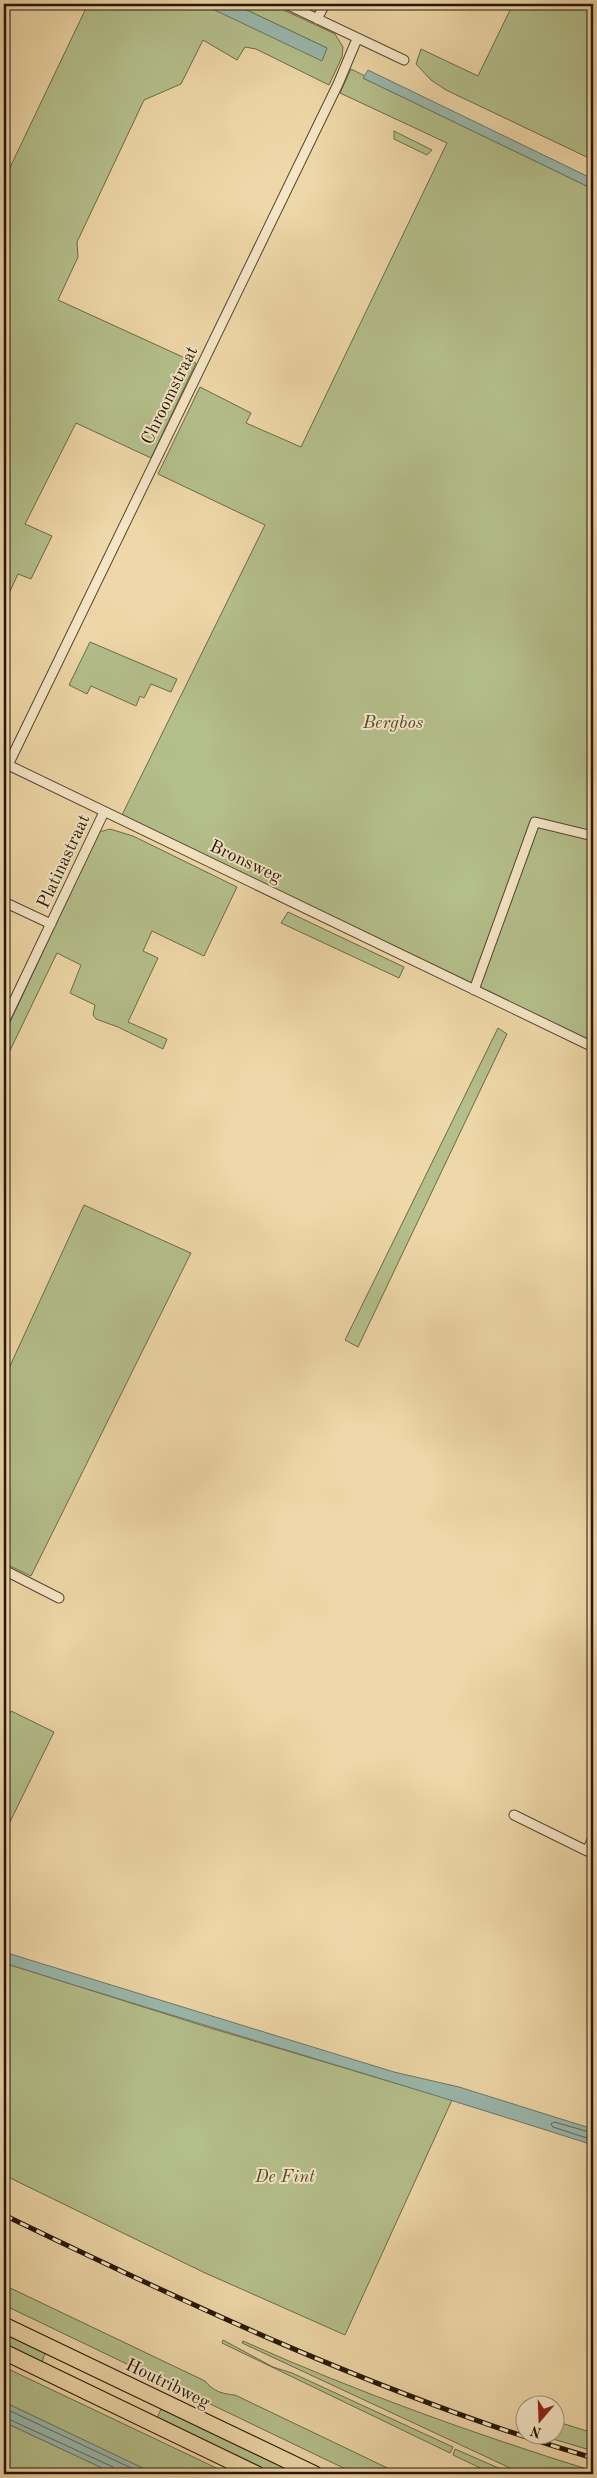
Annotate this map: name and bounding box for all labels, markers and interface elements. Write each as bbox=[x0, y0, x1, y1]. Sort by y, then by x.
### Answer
street label: Chroomstraat bbox=[138, 343, 201, 447]
park label: Bergbos bbox=[362, 714, 424, 732]
street label: Platinastraat bbox=[34, 812, 93, 911]
street label: Bronsweg bbox=[207, 837, 285, 887]
park label: De Fint bbox=[254, 2168, 315, 2186]
street label: Houtribweg bbox=[123, 2356, 213, 2412]
north arrow bbox=[514, 2396, 564, 2446]
text: N bbox=[528, 2423, 543, 2440]

